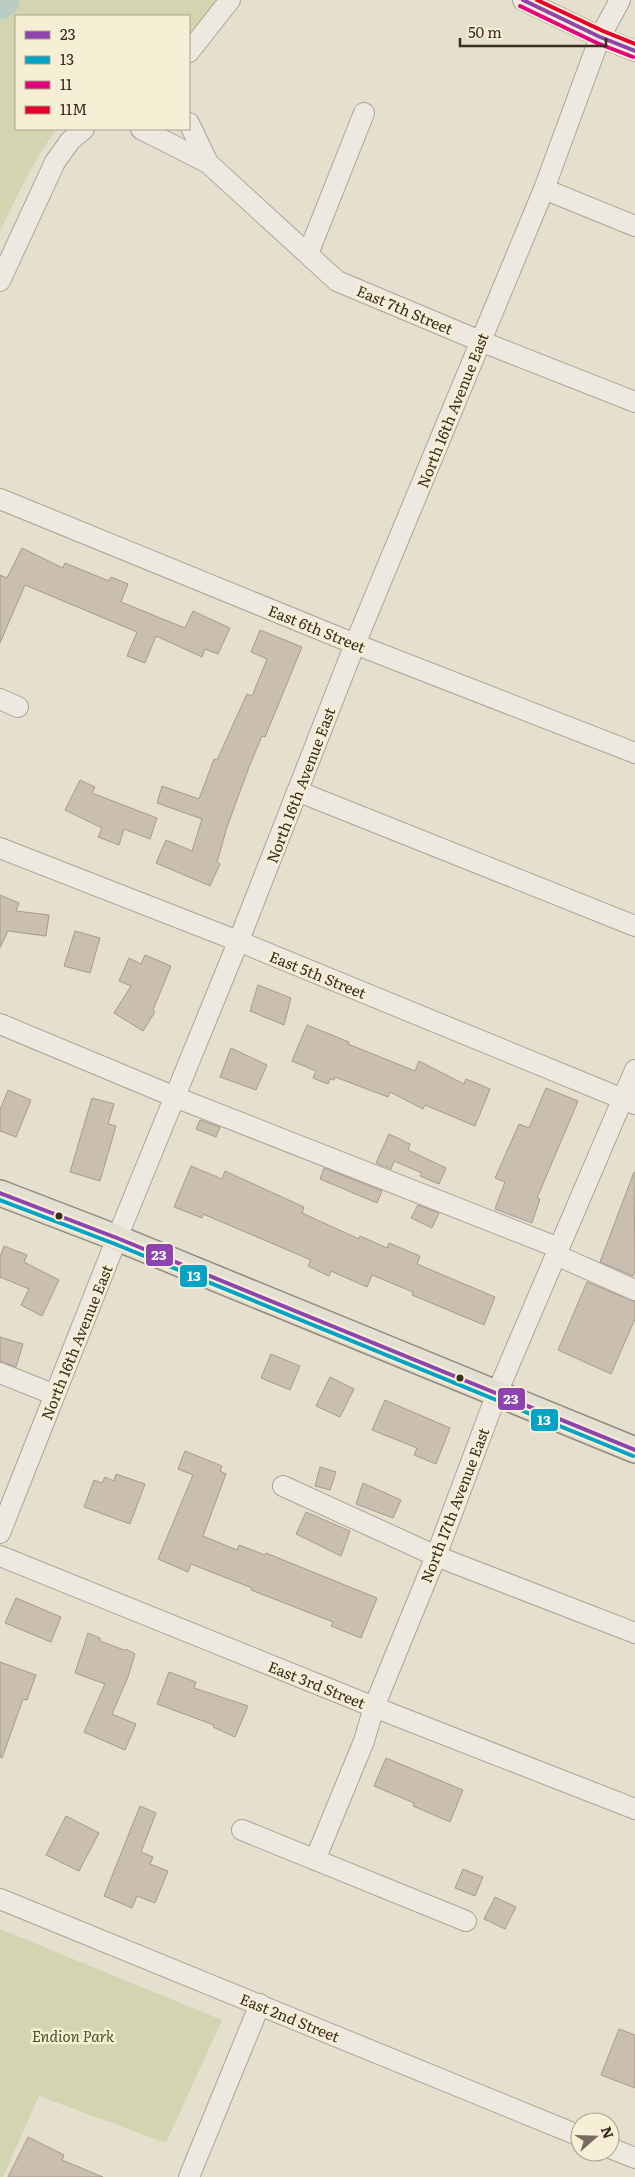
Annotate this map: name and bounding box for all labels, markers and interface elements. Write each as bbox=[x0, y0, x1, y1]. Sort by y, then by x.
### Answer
legend bbox=[15, 15, 190, 130]
scale bar bbox=[460, 15, 606, 47]
text: 50 m bbox=[468, 20, 502, 43]
text: 23 bbox=[60, 22, 76, 45]
text: 13 bbox=[60, 47, 74, 70]
text: 11 bbox=[60, 72, 72, 95]
text: 11M bbox=[60, 97, 87, 120]
street label: East 7th Street bbox=[353, 278, 457, 340]
street label: North 16th Avenue East bbox=[410, 329, 494, 491]
street label: East 6th Street bbox=[265, 598, 369, 658]
street label: North 16th Avenue East bbox=[260, 704, 340, 866]
street label: East 5th Street bbox=[266, 944, 370, 1004]
unlabelled marker bbox=[54, 1211, 64, 1221]
line badge: 23 bbox=[145, 1243, 174, 1267]
text: 23 bbox=[151, 1244, 167, 1264]
street label: North 16th Avenue East bbox=[34, 1261, 118, 1423]
line badge: 13 bbox=[179, 1264, 208, 1288]
text: 13 bbox=[187, 1265, 201, 1285]
unlabelled marker bbox=[455, 1373, 465, 1383]
line badge: 23 bbox=[497, 1387, 526, 1411]
text: 23 bbox=[503, 1388, 519, 1408]
line badge: 13 bbox=[530, 1408, 559, 1432]
text: 13 bbox=[537, 1409, 551, 1429]
street label: North 17th Avenue East bbox=[414, 1424, 494, 1586]
street label: East 3rd Street bbox=[265, 1654, 369, 1714]
street label: East 2nd Street bbox=[237, 1987, 343, 2047]
park label: Endion Park bbox=[32, 2024, 115, 2047]
north arrow bbox=[570, 2112, 620, 2162]
text: N bbox=[597, 2123, 620, 2141]

